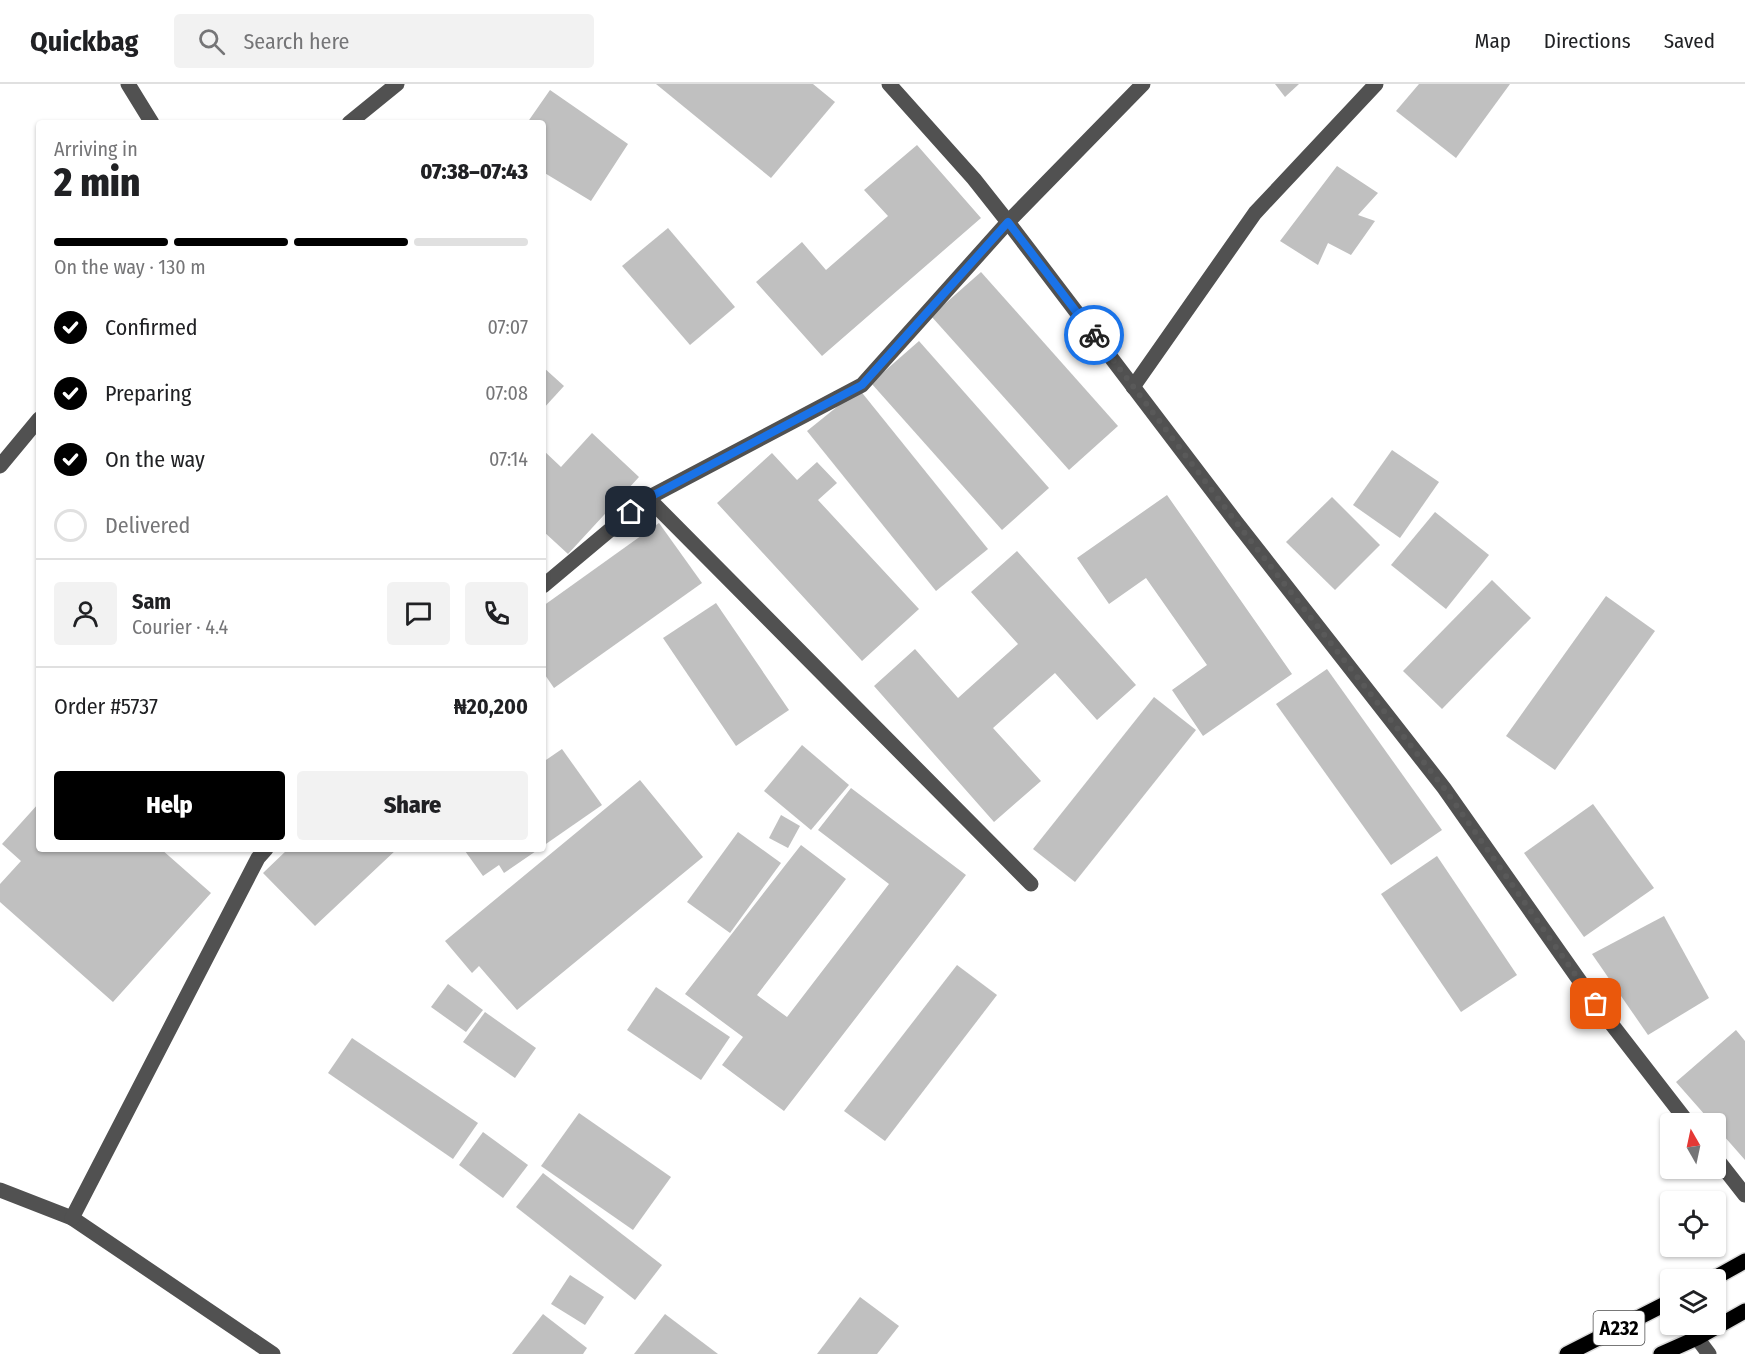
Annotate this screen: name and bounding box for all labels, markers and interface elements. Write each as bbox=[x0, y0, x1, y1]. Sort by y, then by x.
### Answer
search box bbox=[174, 14, 594, 68]
text: Quickbag bbox=[30, 25, 138, 58]
icon: search bbox=[195, 25, 228, 58]
text: Search here bbox=[243, 28, 349, 55]
text: Map bbox=[1474, 28, 1511, 54]
text: Directions bbox=[1544, 28, 1631, 54]
text: Saved bbox=[1664, 28, 1715, 54]
text: Arriving in bbox=[54, 137, 138, 161]
text: 07:38–07:43 bbox=[420, 158, 528, 185]
text: 2 min bbox=[54, 160, 140, 206]
text: On the way · 130 m bbox=[54, 255, 206, 279]
courier bbox=[1064, 305, 1124, 365]
icon: check bbox=[54, 311, 87, 344]
text: Confirmed bbox=[105, 314, 198, 341]
text: 07:07 bbox=[487, 315, 528, 339]
icon: bike bbox=[1078, 319, 1111, 352]
icon: check bbox=[54, 377, 87, 410]
text: Preparing bbox=[105, 380, 191, 407]
text: 07:08 bbox=[485, 381, 528, 405]
icon: check bbox=[54, 443, 87, 476]
text: On the way bbox=[105, 446, 205, 473]
text: 07:14 bbox=[489, 447, 528, 471]
pin bbox=[605, 486, 656, 537]
icon: home bbox=[614, 495, 647, 528]
text: Delivered bbox=[105, 512, 190, 539]
button: person bbox=[54, 582, 117, 645]
button: chat bbox=[387, 582, 450, 645]
button: phone bbox=[465, 582, 528, 645]
text: Sam bbox=[132, 588, 171, 615]
text: Courier · 4.4 bbox=[132, 615, 228, 639]
text: Order #5737 bbox=[54, 693, 158, 720]
text: ₦20,200 bbox=[454, 693, 528, 720]
button: Help bbox=[54, 771, 285, 840]
button: Share bbox=[297, 771, 528, 840]
pin bbox=[1570, 978, 1621, 1029]
icon: bag bbox=[1579, 987, 1612, 1020]
north arrow bbox=[1660, 1113, 1726, 1179]
map controls bbox=[1660, 1113, 1726, 1335]
button: locate bbox=[1660, 1191, 1726, 1257]
button: layers bbox=[1660, 1269, 1726, 1335]
road number: A232 bbox=[1594, 1311, 1644, 1345]

